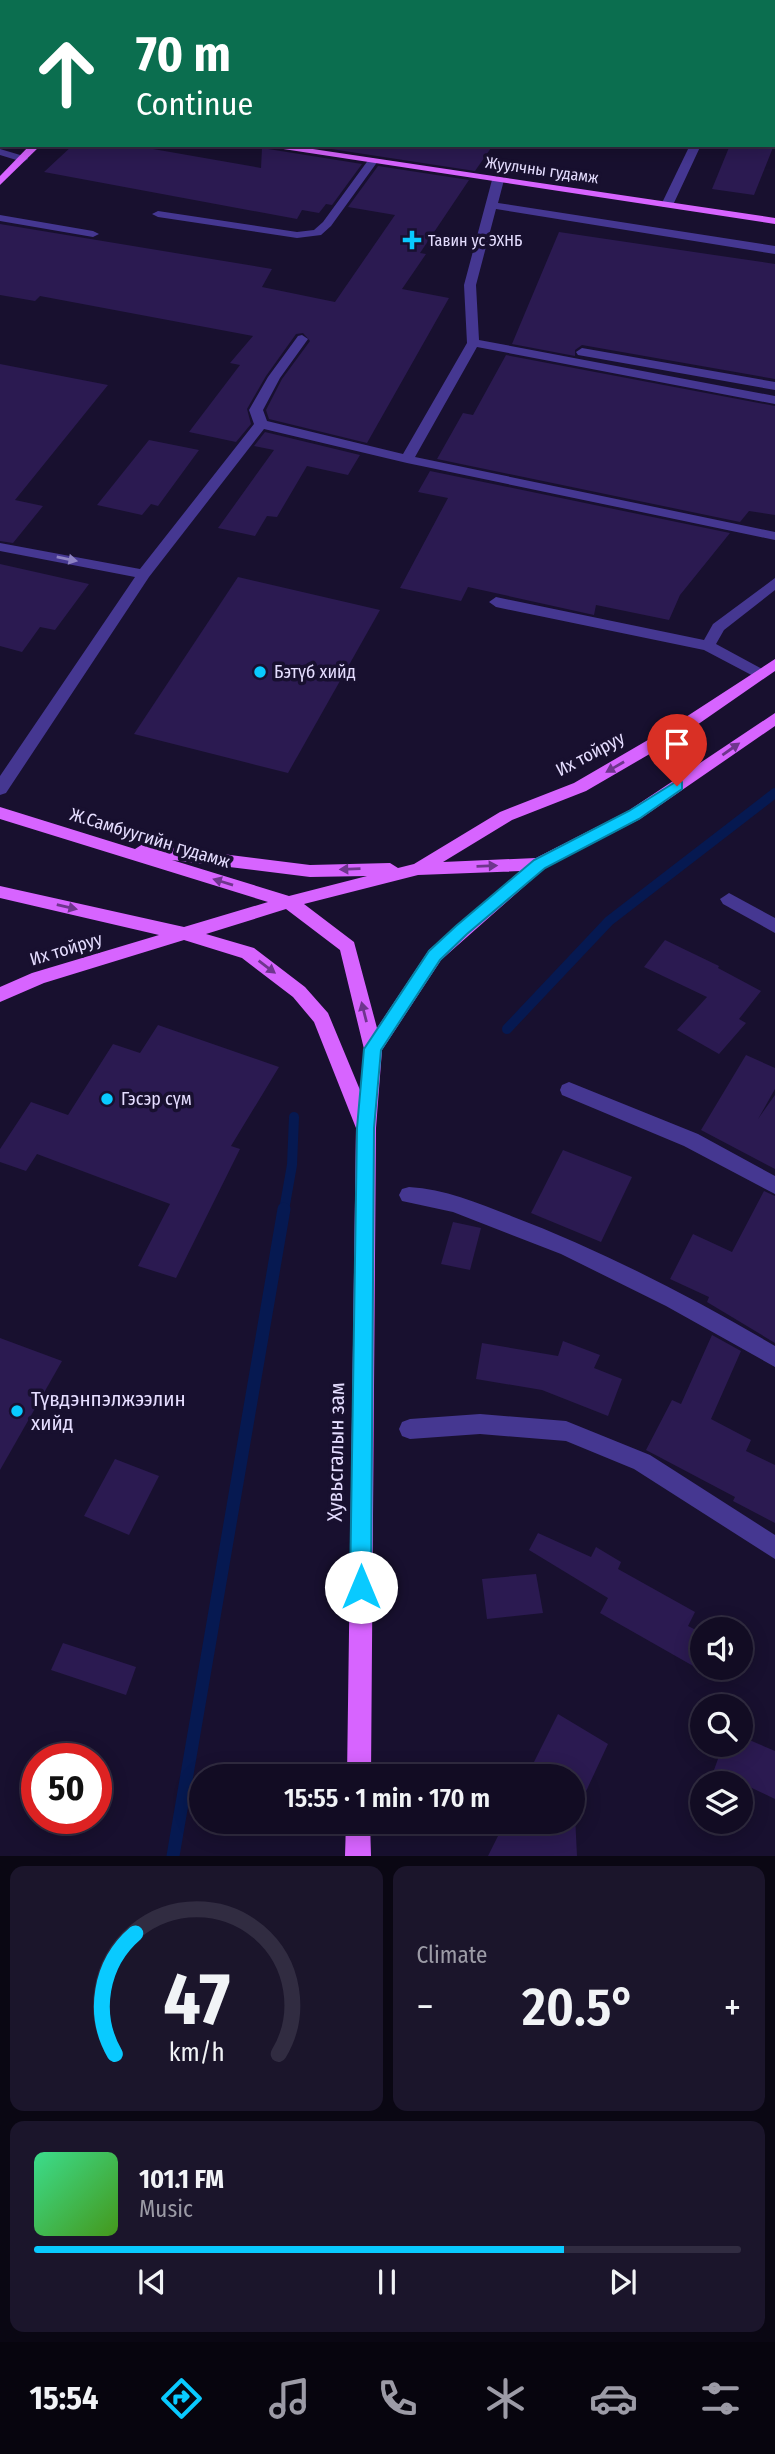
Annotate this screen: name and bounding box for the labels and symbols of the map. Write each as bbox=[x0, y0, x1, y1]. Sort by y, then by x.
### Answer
street label: Жуулчны гудамж bbox=[484, 153, 600, 187]
marker: Тавин ус ЭХНБ bbox=[402, 230, 422, 250]
place label: Тавин ус ЭХНБ bbox=[428, 231, 522, 250]
one-way arrow bbox=[56, 554, 78, 565]
place label: Бэтүб хийд bbox=[274, 661, 356, 683]
marker: Бэтүб хийд bbox=[252, 664, 268, 680]
pin bbox=[647, 714, 707, 786]
street label: Их тойруу bbox=[552, 727, 628, 781]
one-way arrow bbox=[722, 742, 740, 756]
one-way arrow bbox=[605, 760, 624, 773]
street label: Ж.Самбуугийн гудамж bbox=[67, 803, 233, 873]
one-way arrow bbox=[476, 861, 498, 872]
one-way arrow bbox=[339, 864, 361, 875]
one-way arrow bbox=[213, 877, 234, 887]
one-way arrow bbox=[56, 902, 78, 913]
street label: Их тойруу bbox=[27, 928, 105, 970]
one-way arrow bbox=[258, 960, 276, 974]
one-way arrow bbox=[358, 1001, 369, 1023]
place label: Гэсэр сүм bbox=[121, 1088, 192, 1110]
marker: Гэсэр сүм bbox=[99, 1091, 115, 1107]
street label: Хувьсгалын зам bbox=[322, 1382, 350, 1522]
place label: Түвдэнпэлжээлин хийд bbox=[31, 1386, 186, 1436]
marker: Түвдэнпэлжээлин хийд bbox=[9, 1403, 25, 1419]
position arrow bbox=[324, 1550, 398, 1624]
speed limit sign: 50 bbox=[21, 1743, 112, 1834]

